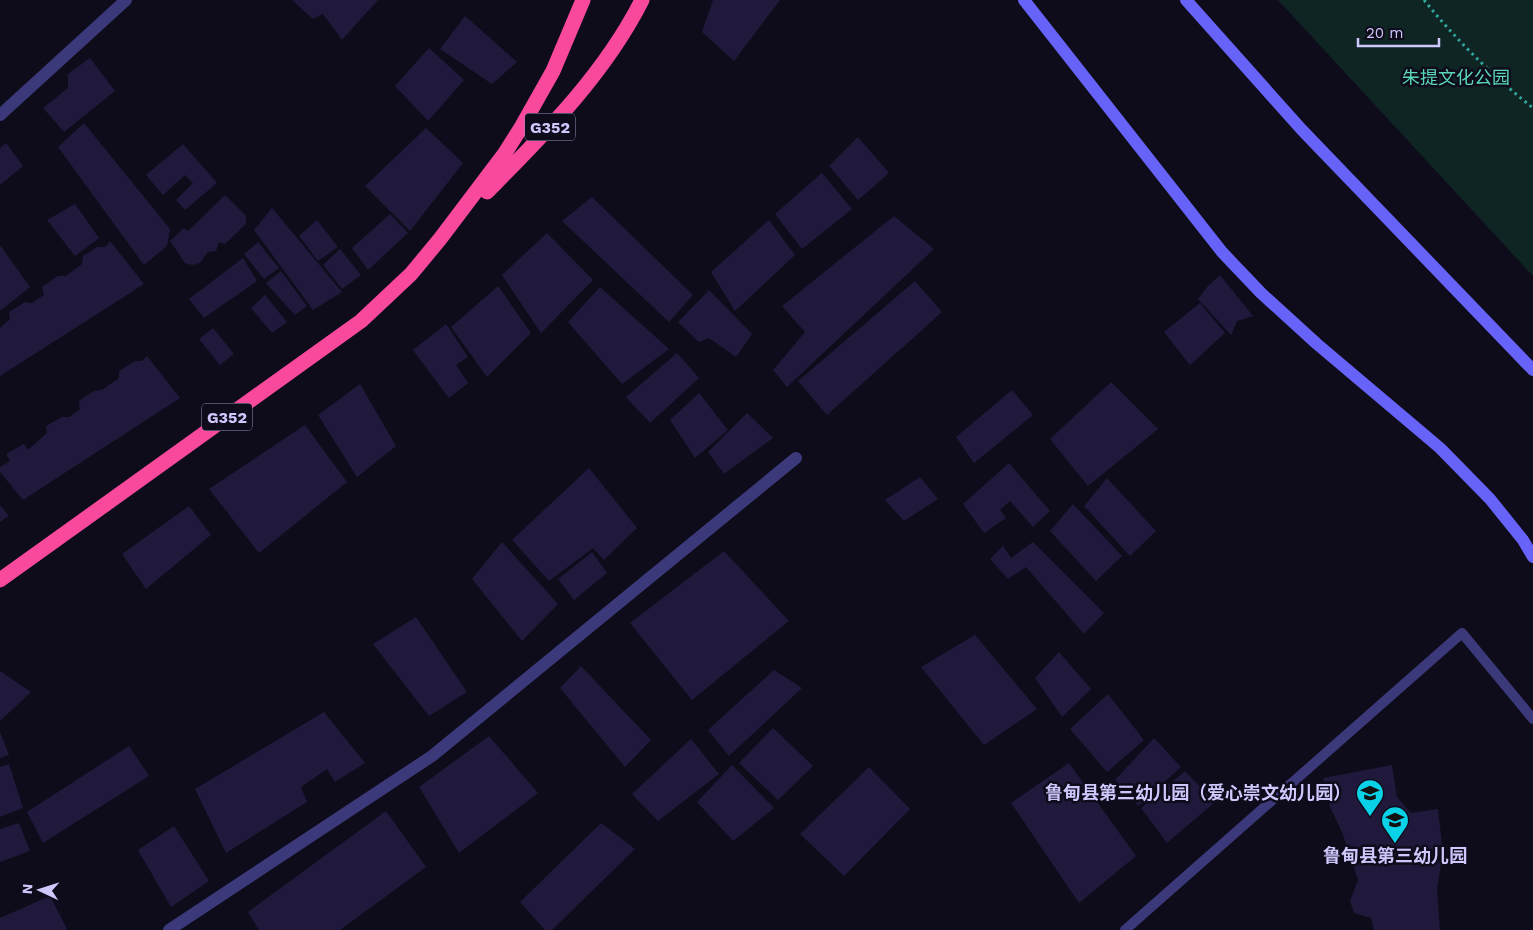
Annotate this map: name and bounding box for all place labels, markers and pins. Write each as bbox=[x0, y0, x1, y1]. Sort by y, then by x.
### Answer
school or university icon: 鲁甸县第三幼儿园（爱心崇文幼儿园） bbox=[1355, 778, 1385, 817]
place label: 鲁甸县第三幼儿园（爱心崇文幼儿园） bbox=[1045, 782, 1351, 803]
school or university icon: 鲁甸县第三幼儿园 bbox=[1380, 805, 1410, 844]
place label: 鲁甸县第三幼儿园 bbox=[1323, 845, 1467, 866]

